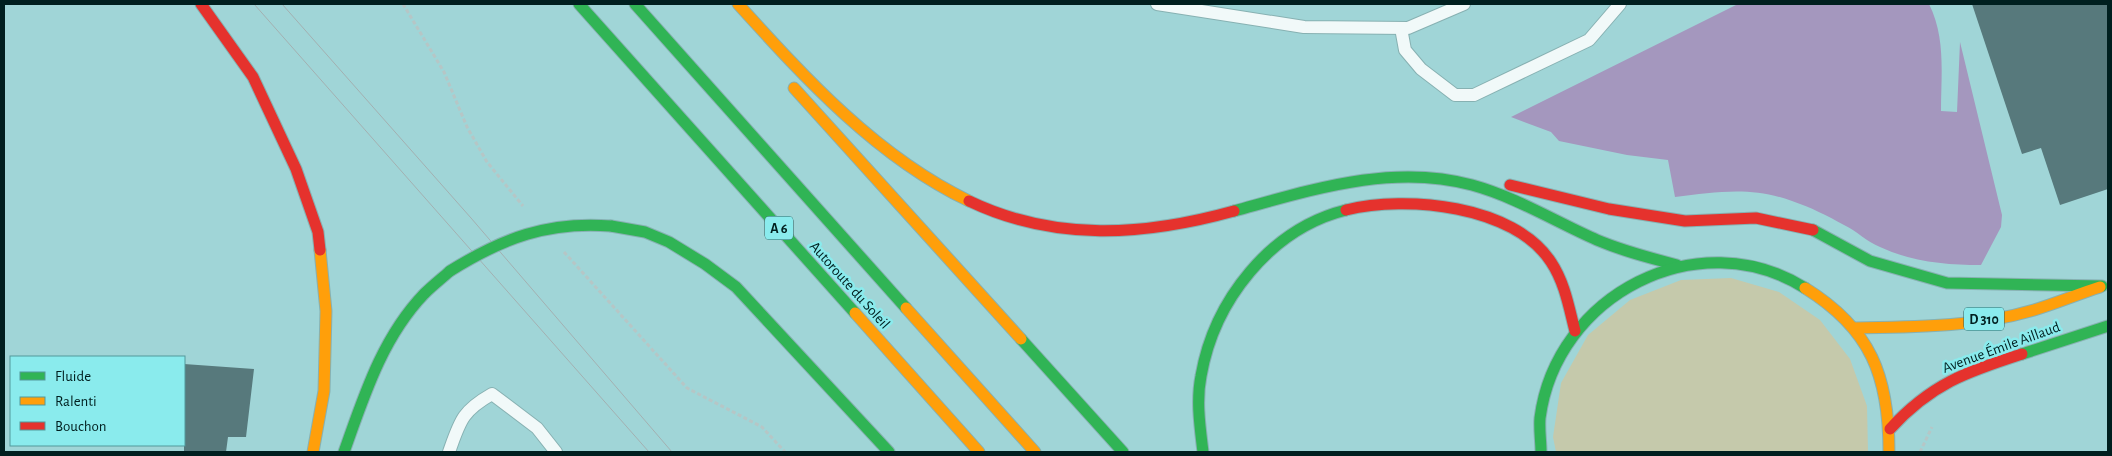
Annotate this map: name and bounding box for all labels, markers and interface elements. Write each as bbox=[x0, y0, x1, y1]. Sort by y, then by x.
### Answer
road number: A 6 bbox=[765, 217, 793, 240]
street label: Autoroute du Soleil bbox=[807, 239, 893, 332]
road number: D 310 bbox=[1964, 308, 2004, 330]
street label: Avenue Émile Aillaud bbox=[1940, 317, 2062, 376]
legend bbox=[10, 356, 185, 446]
text: Fluide bbox=[55, 369, 91, 384]
text: Ralenti bbox=[55, 394, 97, 409]
text: Bouchon bbox=[55, 419, 106, 434]

